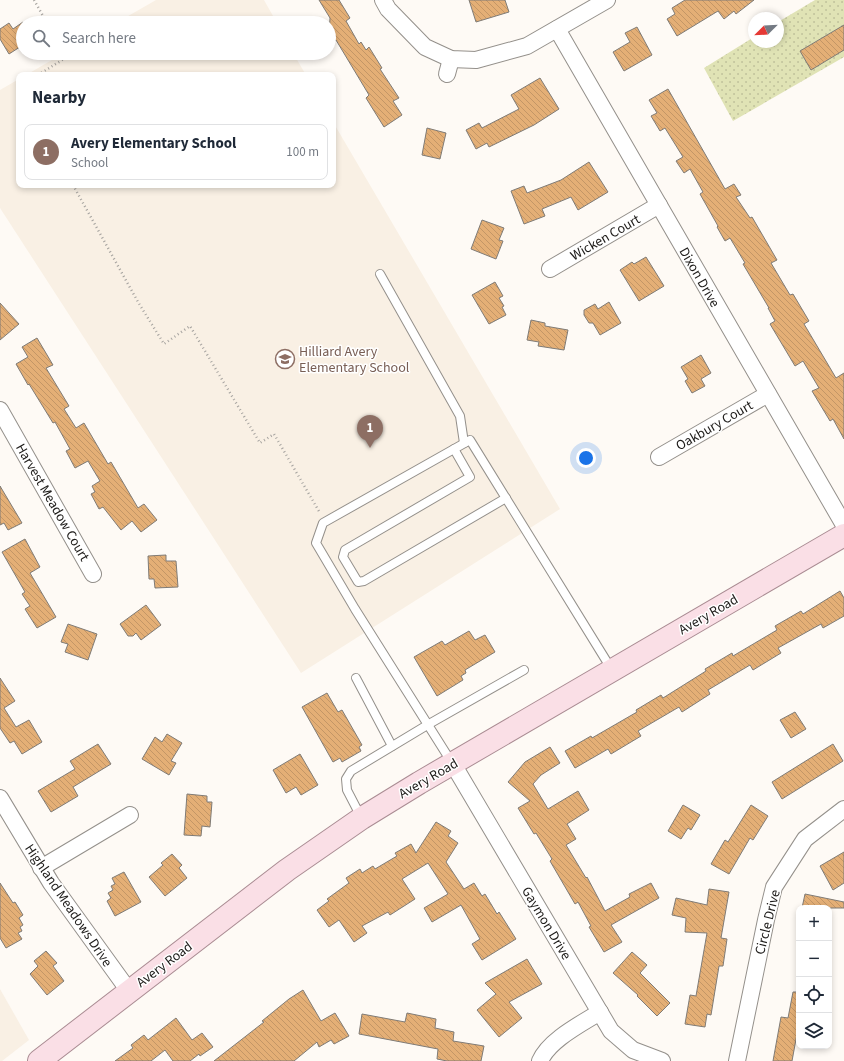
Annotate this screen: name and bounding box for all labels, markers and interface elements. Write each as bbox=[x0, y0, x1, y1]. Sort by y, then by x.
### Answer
north arrow bbox=[748, 12, 784, 48]
search box bbox=[16, 16, 336, 60]
icon: search bbox=[30, 27, 52, 49]
text: Search here bbox=[62, 28, 136, 49]
text: Nearby bbox=[32, 86, 86, 110]
text: Avery Elementary School bbox=[71, 133, 236, 154]
text: 1 bbox=[43, 143, 49, 161]
text: 100 m bbox=[286, 143, 319, 161]
text: School bbox=[71, 154, 108, 172]
street label: Wicken Court bbox=[567, 210, 644, 266]
street label: Dixon Drive bbox=[674, 244, 724, 311]
place label: Hilliard Avery Elementary School bbox=[299, 342, 410, 378]
school or university icon: Hilliard Avery Elementary School bbox=[274, 348, 296, 370]
street label: Oakbury Court bbox=[672, 396, 757, 456]
pin: 1 bbox=[357, 415, 383, 448]
street label: Harvest Meadow Court bbox=[10, 440, 94, 565]
your location bbox=[576, 448, 596, 468]
street label: Avery Road bbox=[675, 590, 742, 640]
street label: Avery Road bbox=[395, 754, 462, 804]
street label: Highland Meadows Drive bbox=[19, 840, 117, 971]
street label: Gaymon Drive bbox=[516, 883, 576, 964]
street label: Circle Drive bbox=[750, 888, 786, 957]
map controls bbox=[796, 905, 832, 1049]
button: + bbox=[796, 905, 832, 941]
street label: Avery Road bbox=[132, 937, 197, 993]
button: − bbox=[796, 941, 832, 977]
button: locate bbox=[796, 977, 832, 1013]
button: layers bbox=[796, 1013, 832, 1049]

